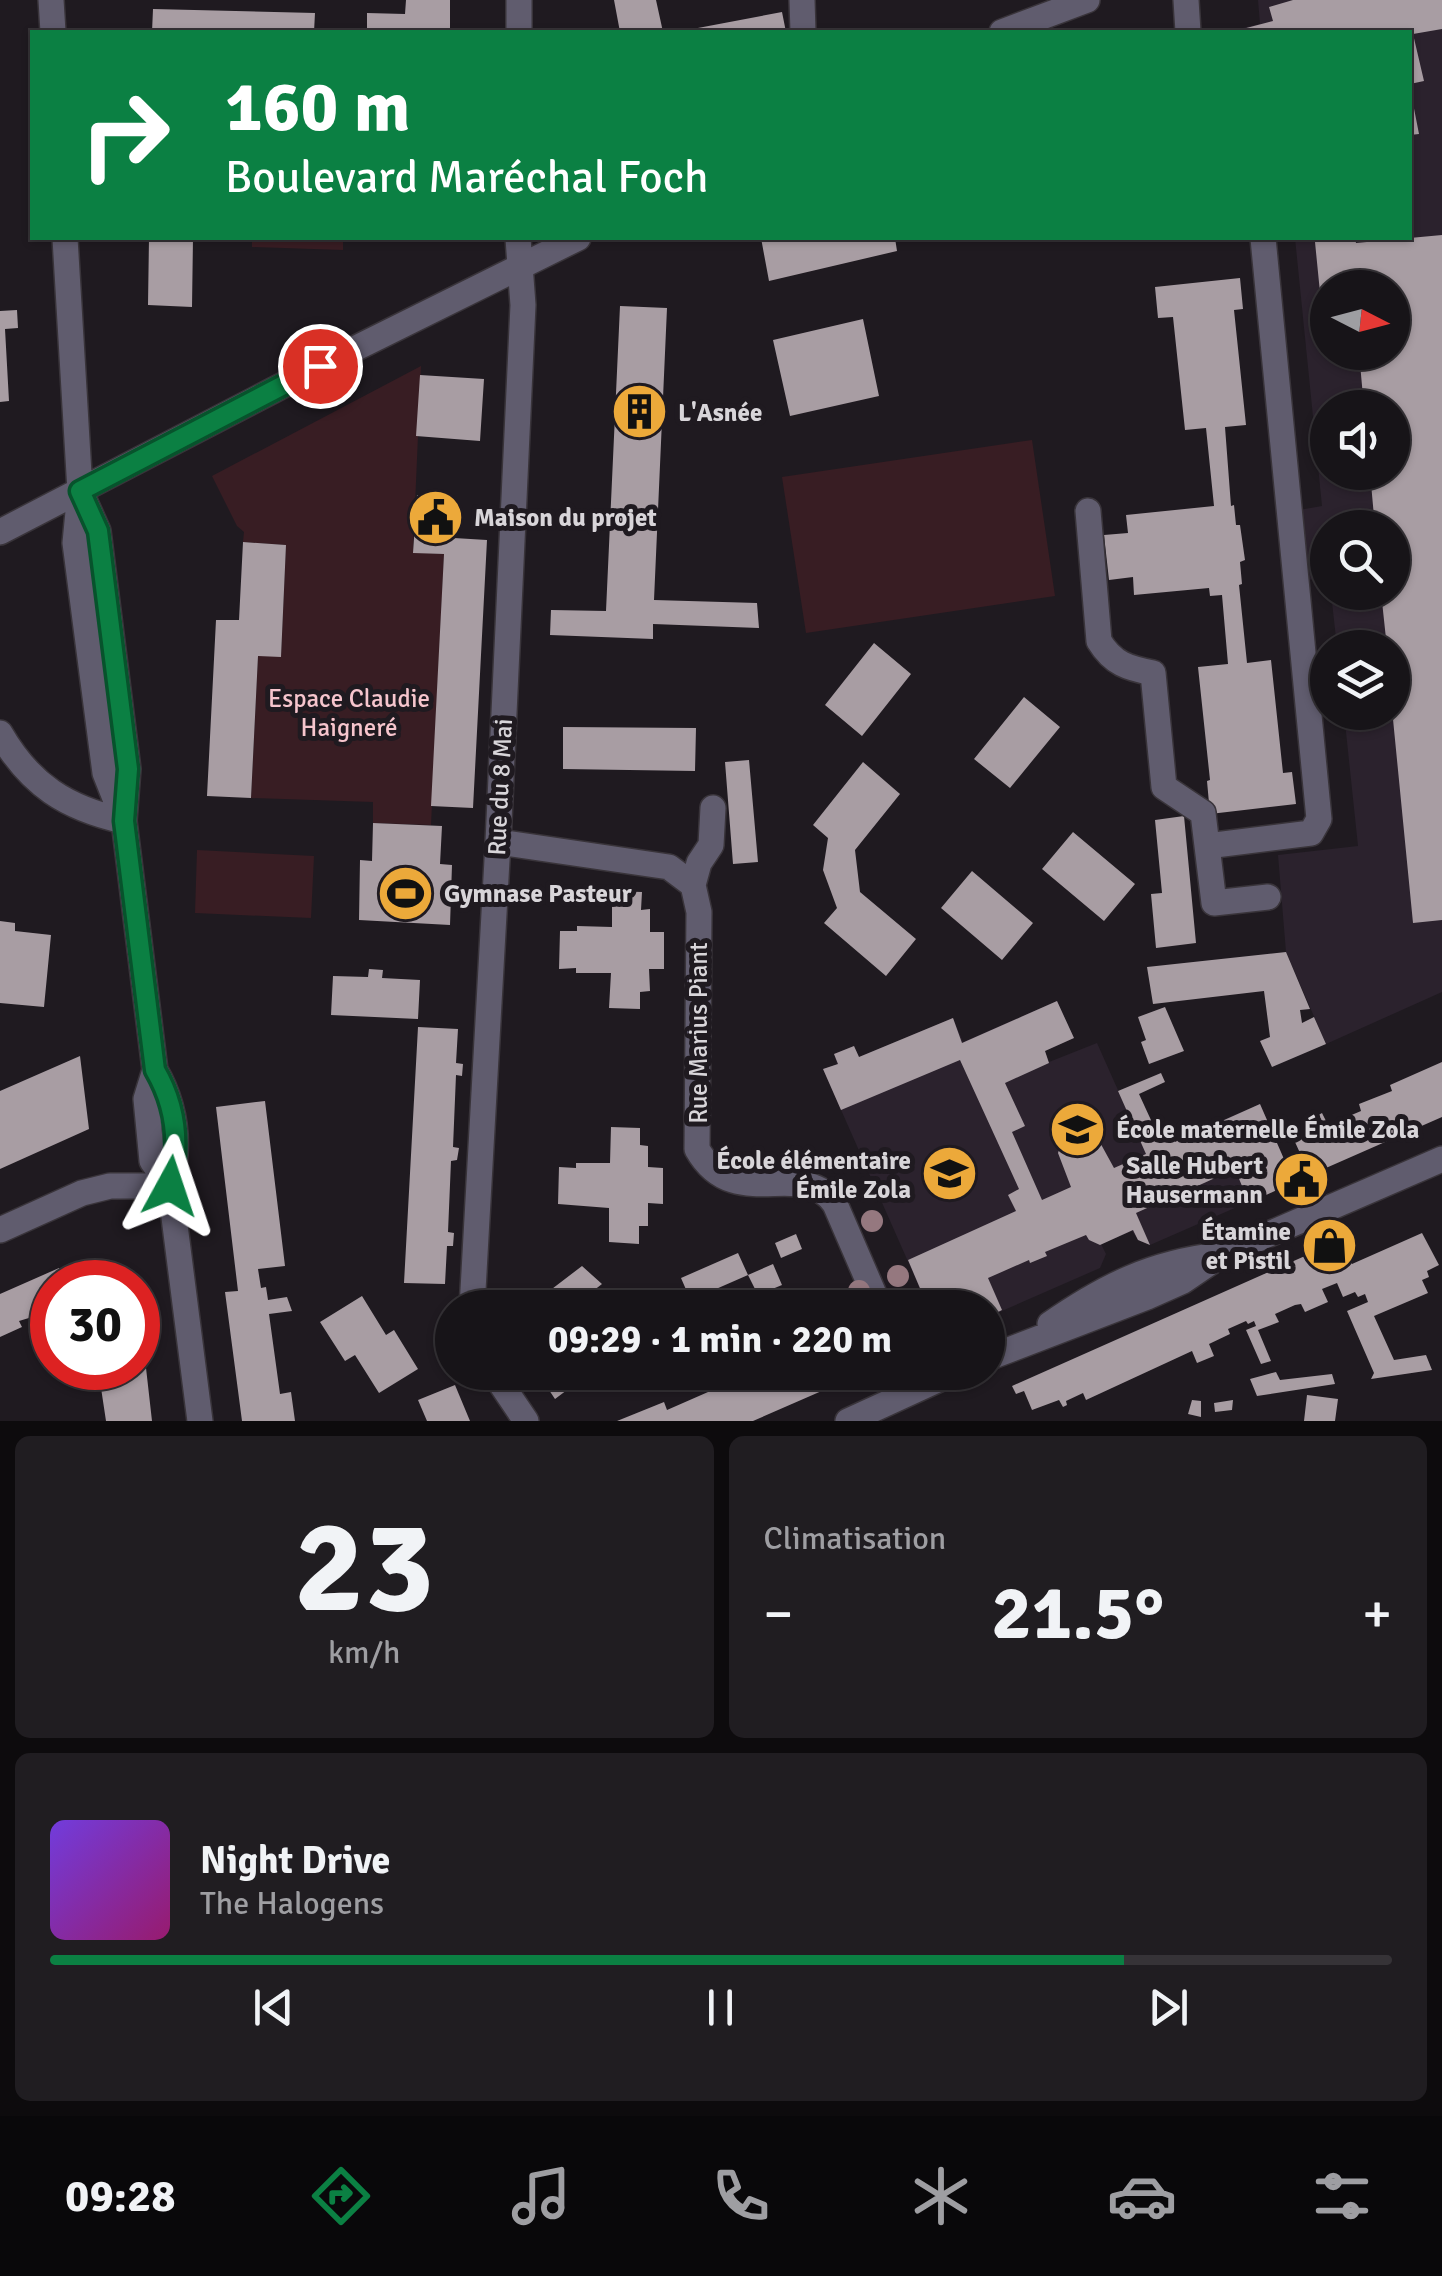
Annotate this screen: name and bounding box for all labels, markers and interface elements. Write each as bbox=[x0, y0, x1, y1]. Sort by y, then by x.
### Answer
text: 160 m bbox=[225, 64, 410, 150]
icon: right bbox=[60, 70, 190, 200]
text: Boulevard Maréchal Foch bbox=[225, 150, 708, 205]
north arrow bbox=[1310, 270, 1410, 370]
map controls bbox=[1310, 270, 1410, 730]
pin bbox=[278, 324, 363, 409]
icon: arrive bbox=[293, 339, 348, 394]
building icon: L'Asnée bbox=[609, 382, 669, 442]
button: sound bbox=[1310, 390, 1410, 490]
place label: L'Asnée bbox=[678, 397, 762, 428]
public building icon: Maison du projet bbox=[405, 487, 465, 547]
place label: Maison du projet bbox=[474, 502, 657, 533]
button: search bbox=[1310, 510, 1410, 610]
button: layers bbox=[1310, 630, 1410, 730]
park label: Espace Claudie Haigneré bbox=[268, 683, 430, 743]
street label: Rue du 8 Mai bbox=[481, 718, 519, 856]
sports icon: Gymnase Pasteur bbox=[375, 863, 435, 923]
place label: Gymnase Pasteur bbox=[444, 878, 632, 909]
street label: Rue Marius Piant bbox=[683, 942, 714, 1124]
school or university icon: École maternelle Émile Zola bbox=[1047, 1099, 1107, 1159]
place label: École maternelle Émile Zola bbox=[1116, 1114, 1419, 1145]
position arrow bbox=[118, 1134, 222, 1238]
school or university icon: École élémentaire Émile Zola bbox=[920, 1144, 980, 1204]
place label: École élémentaire Émile Zola bbox=[716, 1145, 911, 1205]
public building icon: Salle Hubert Hausermann bbox=[1272, 1149, 1332, 1209]
place label: Salle Hubert Hausermann bbox=[1125, 1150, 1263, 1210]
shop icon: Étamine et Pistil bbox=[1300, 1215, 1360, 1275]
place label: Étamine et Pistil bbox=[1201, 1216, 1291, 1276]
speed limit sign: 30 bbox=[30, 1260, 160, 1390]
text: 09:29 · 1 min · 220 m bbox=[548, 1316, 892, 1363]
text: 23 bbox=[294, 1488, 434, 1648]
text: Climatisation bbox=[764, 1519, 946, 1558]
text: 21.5° bbox=[991, 1567, 1164, 1660]
text: − bbox=[764, 1580, 793, 1648]
text: + bbox=[1362, 1580, 1392, 1648]
text: km/h bbox=[328, 1633, 400, 1672]
text: Night Drive bbox=[200, 1837, 390, 1884]
text: The Halogens bbox=[200, 1884, 384, 1923]
icon: previous bbox=[246, 1980, 301, 2035]
icon: pause bbox=[693, 1980, 748, 2035]
icon: next bbox=[1141, 1980, 1196, 2035]
icon: directions bbox=[306, 2161, 376, 2231]
icon: music bbox=[506, 2161, 576, 2231]
icon: phone bbox=[706, 2161, 776, 2231]
icon: climate bbox=[906, 2161, 976, 2231]
icon: car bbox=[1107, 2161, 1177, 2231]
icon: filters bbox=[1307, 2161, 1377, 2231]
text: 09:28 bbox=[65, 2169, 176, 2224]

